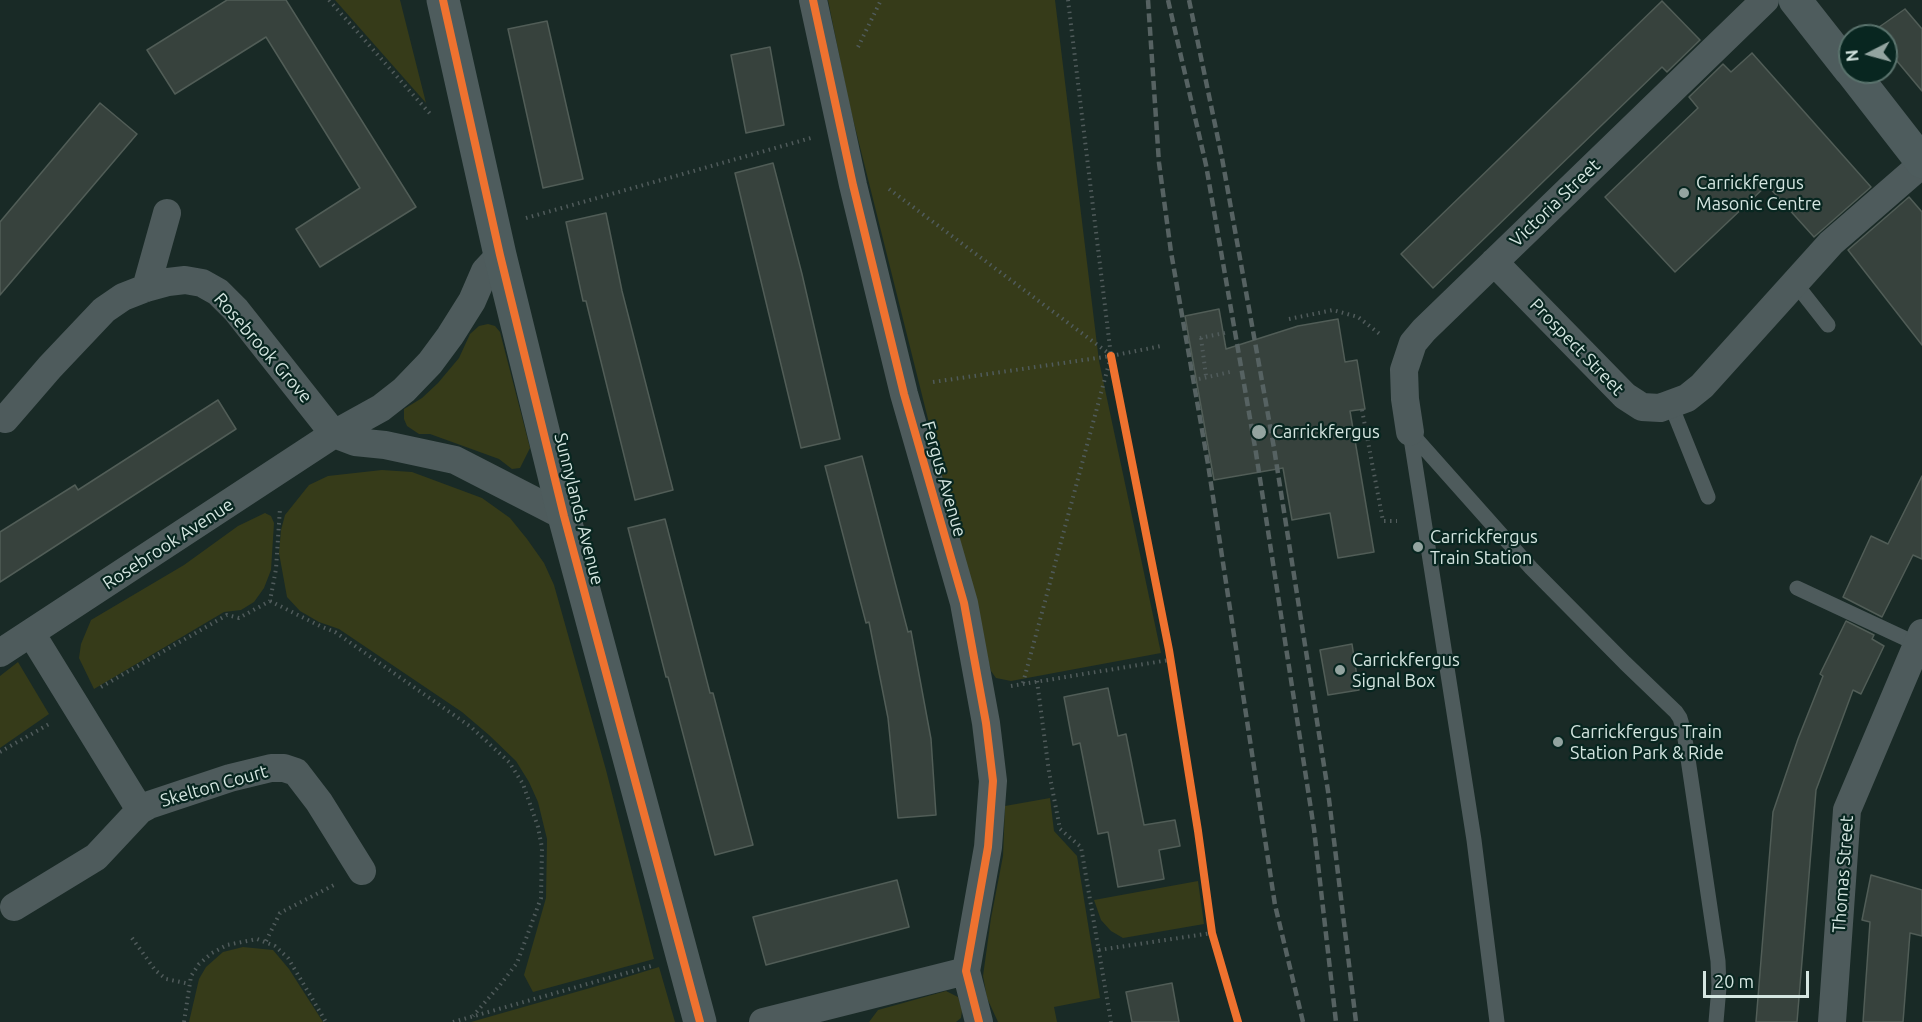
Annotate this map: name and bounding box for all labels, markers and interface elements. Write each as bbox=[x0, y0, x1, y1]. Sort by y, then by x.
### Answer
north arrow bbox=[1838, 24, 1898, 84]
text: N bbox=[1843, 49, 1862, 63]
street label: Victoria Street bbox=[1505, 155, 1605, 251]
place label: Carrickfergus Masonic Centre bbox=[1696, 172, 1821, 214]
marker: Carrickfergus Masonic Centre bbox=[1677, 186, 1691, 200]
street label: Rosebrook Grove bbox=[209, 288, 317, 408]
street label: Prospect Street bbox=[1525, 294, 1629, 400]
street label: Fergus Avenue bbox=[917, 419, 971, 539]
place label: Carrickfergus bbox=[1272, 421, 1380, 443]
marker: Carrickfergus bbox=[1250, 423, 1268, 441]
street label: Sunnylands Avenue bbox=[550, 431, 608, 587]
street label: Rosebrook Avenue bbox=[99, 494, 237, 594]
place label: Carrickfergus Train Station bbox=[1430, 526, 1538, 568]
marker: Carrickfergus Train Station bbox=[1411, 540, 1425, 554]
place label: Carrickfergus Signal Box bbox=[1352, 649, 1460, 692]
marker: Carrickfergus Signal Box bbox=[1333, 663, 1347, 677]
place label: Carrickfergus Train Station Park & Ride bbox=[1570, 721, 1724, 764]
marker: Carrickfergus Train Station Park & Ride bbox=[1551, 735, 1565, 749]
street label: Skelton Court bbox=[158, 760, 270, 812]
street label: Thomas Street bbox=[1828, 814, 1858, 934]
scale bar bbox=[1706, 959, 1812, 997]
text: 20 m bbox=[1714, 971, 1754, 991]

